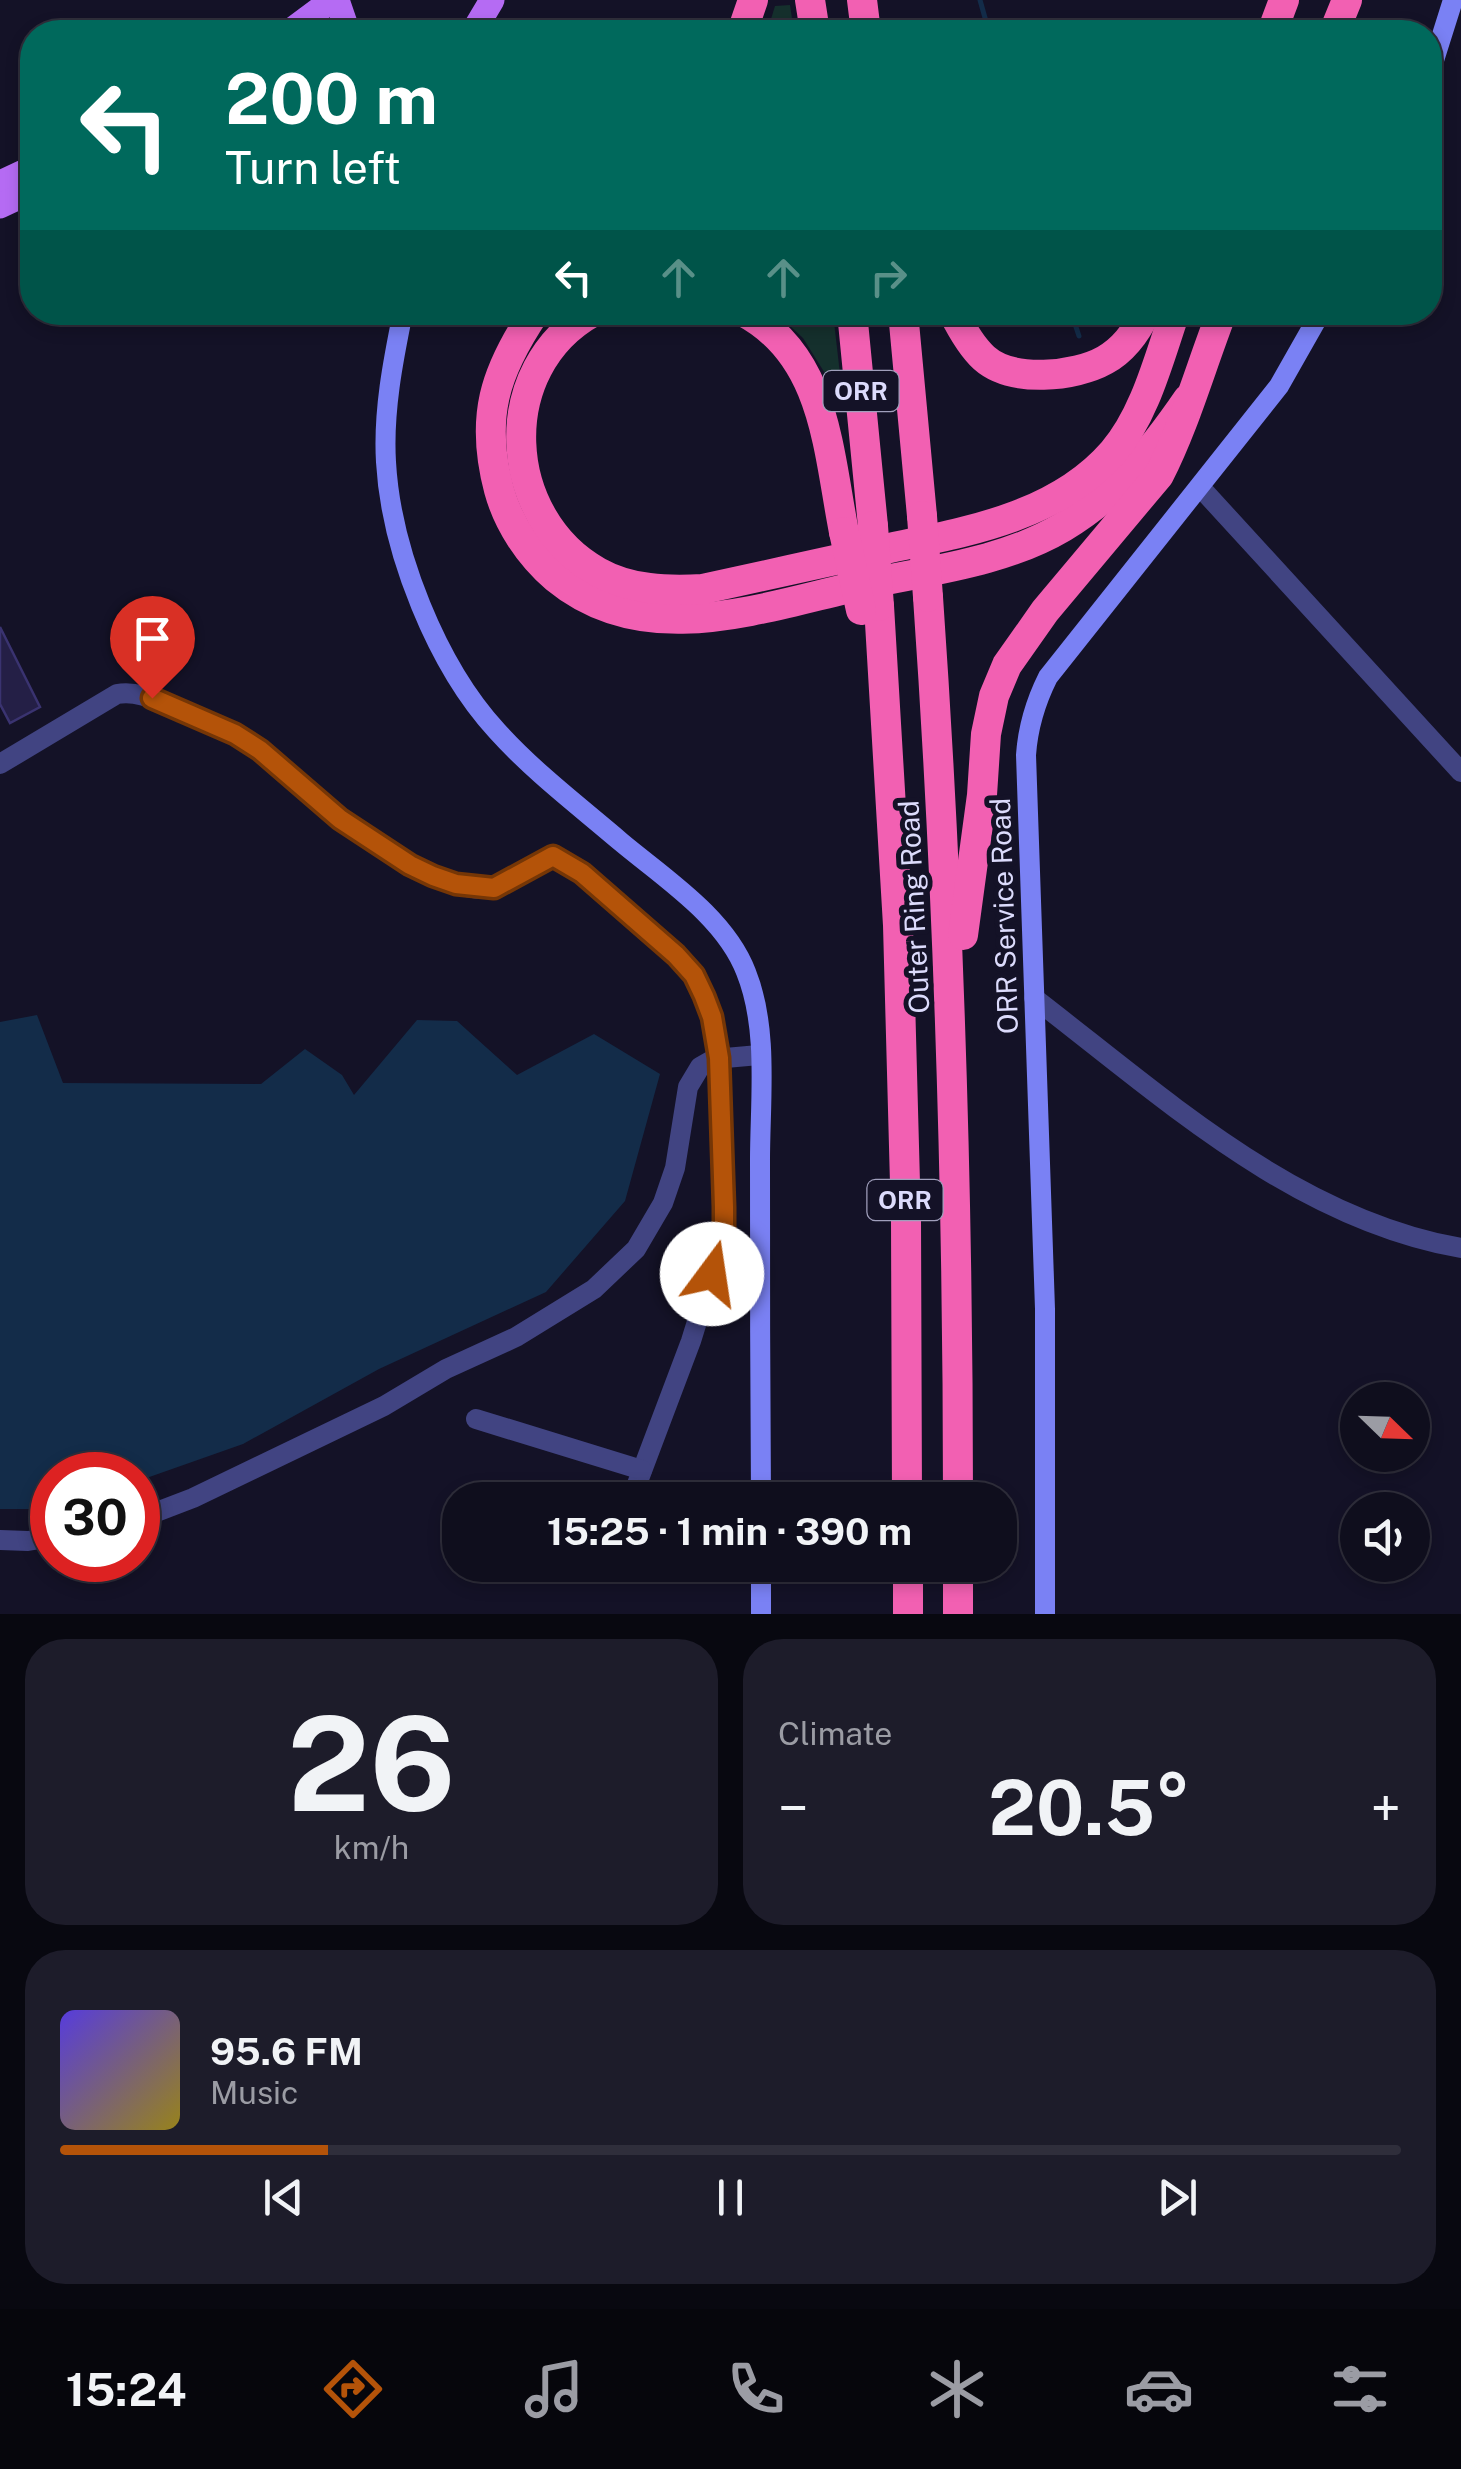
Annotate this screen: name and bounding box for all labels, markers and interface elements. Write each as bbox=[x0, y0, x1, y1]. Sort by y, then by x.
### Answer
text: 200 m bbox=[225, 57, 438, 140]
icon: left bbox=[60, 60, 190, 190]
text: Turn left bbox=[225, 141, 401, 194]
icon: left bbox=[546, 250, 601, 305]
icon: ahead bbox=[651, 250, 706, 305]
icon: ahead bbox=[756, 250, 811, 305]
icon: right bbox=[861, 250, 916, 305]
road number: ORR bbox=[824, 371, 898, 411]
pin bbox=[110, 596, 195, 699]
icon: arrive bbox=[125, 611, 180, 666]
street label: ORR Service Road bbox=[983, 797, 1024, 1035]
street label: Outer Ring Road bbox=[891, 800, 936, 1015]
road number: ORR bbox=[868, 1180, 942, 1220]
position arrow bbox=[660, 1222, 764, 1326]
north arrow bbox=[1340, 1382, 1430, 1472]
map controls bbox=[1340, 1382, 1430, 1582]
speed limit sign: 30 bbox=[30, 1452, 160, 1582]
button: sound bbox=[1340, 1492, 1430, 1582]
text: 15:25 · 1 min · 390 m bbox=[547, 1509, 912, 1554]
text: 26 bbox=[287, 1688, 456, 1840]
text: Climate bbox=[778, 1715, 892, 1752]
text: 20.5° bbox=[988, 1764, 1191, 1852]
text: − bbox=[778, 1776, 809, 1840]
text: + bbox=[1370, 1776, 1401, 1840]
text: km/h bbox=[334, 1829, 409, 1866]
text: 95.6 FM bbox=[210, 2029, 363, 2074]
text: Music bbox=[210, 2074, 298, 2111]
icon: previous bbox=[256, 2170, 311, 2225]
icon: pause bbox=[703, 2170, 758, 2225]
icon: next bbox=[1150, 2170, 1205, 2225]
icon: directions bbox=[318, 2354, 388, 2424]
icon: music bbox=[519, 2354, 589, 2424]
icon: phone bbox=[721, 2354, 791, 2424]
icon: climate bbox=[922, 2354, 992, 2424]
icon: car bbox=[1124, 2354, 1194, 2424]
icon: filters bbox=[1325, 2354, 1395, 2424]
text: 15:24 bbox=[66, 2363, 186, 2416]

